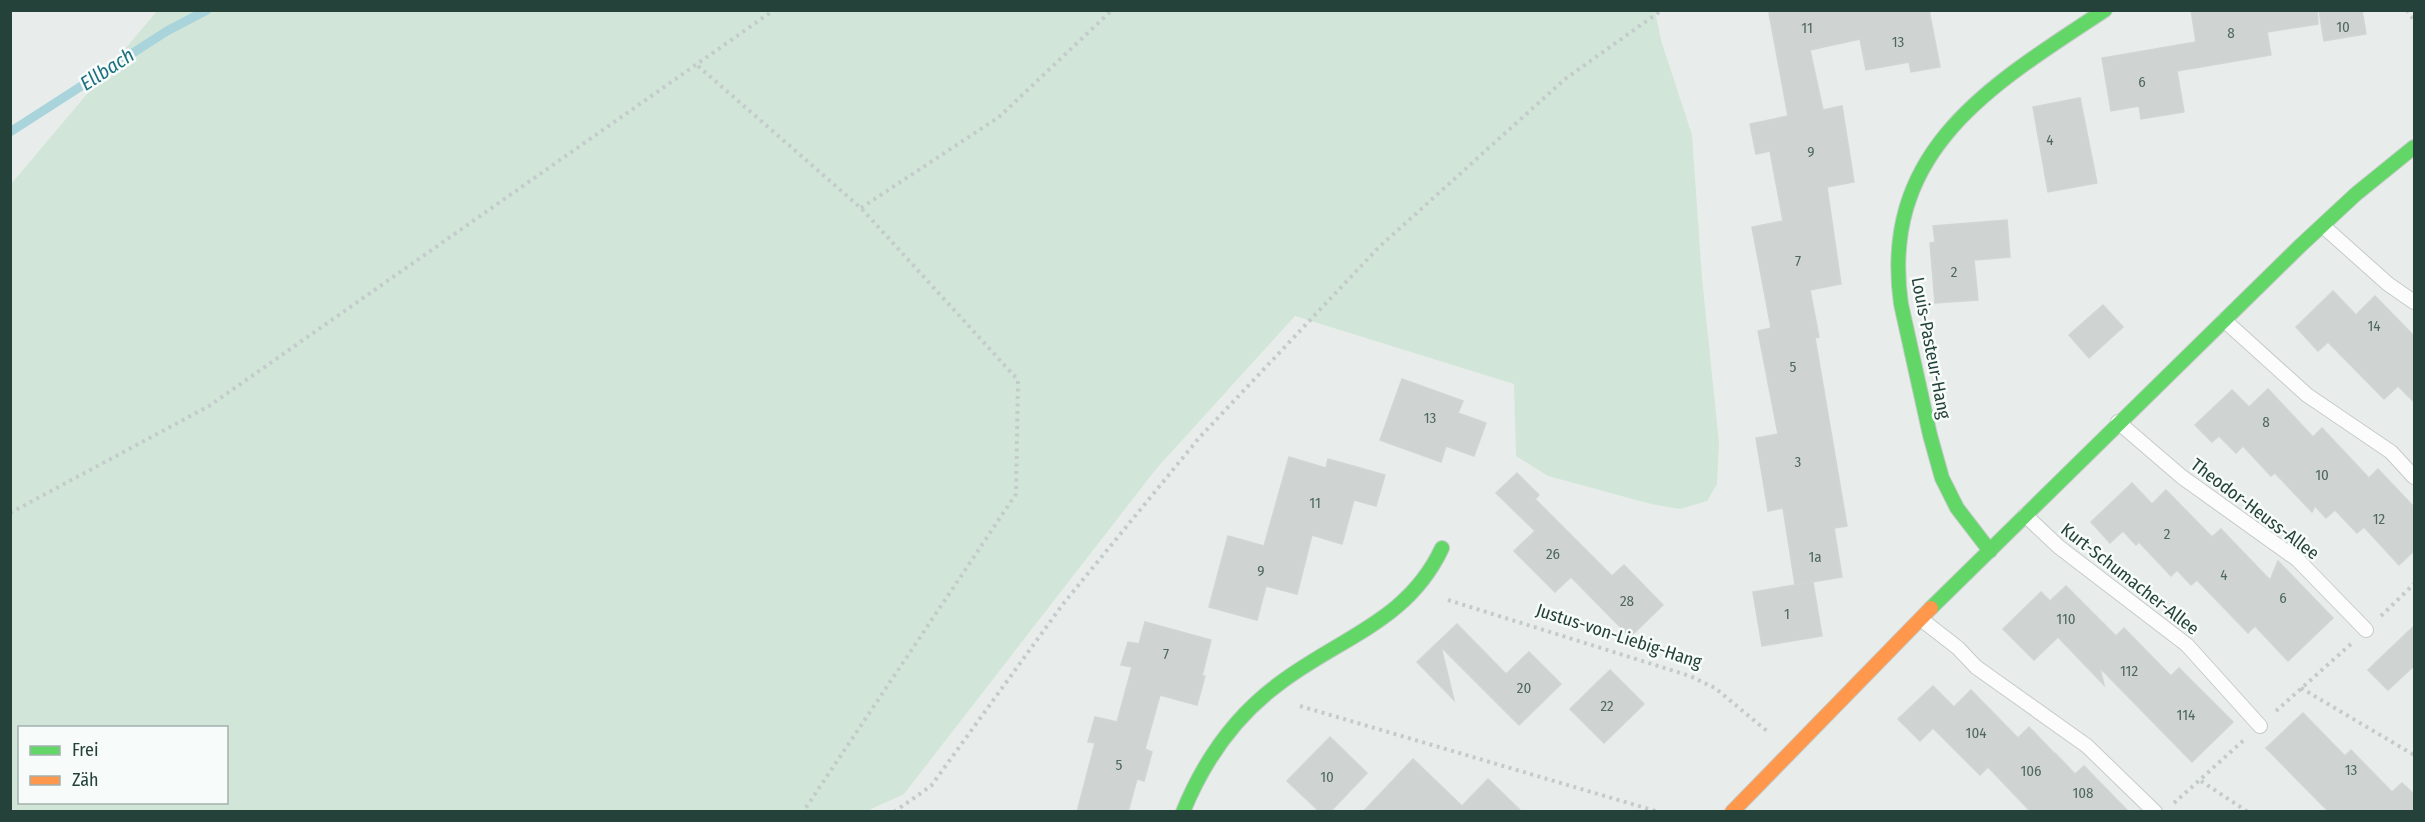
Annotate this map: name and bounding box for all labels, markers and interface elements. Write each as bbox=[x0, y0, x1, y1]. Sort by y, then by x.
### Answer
house number: 10 bbox=[2336, 18, 2350, 36]
house number: 11 bbox=[1801, 19, 1813, 37]
house number: 8 bbox=[2227, 24, 2235, 42]
house number: 13 bbox=[1892, 33, 1905, 51]
water label: Ellbach bbox=[75, 43, 139, 95]
house number: 6 bbox=[2138, 73, 2146, 91]
house number: 4 bbox=[2046, 131, 2054, 149]
house number: 9 bbox=[1807, 143, 1815, 161]
house number: 7 bbox=[1795, 252, 1801, 270]
house number: 2 bbox=[1951, 263, 1958, 281]
street label: Louis-Pasteur-Hang bbox=[1906, 275, 1956, 421]
house number: 14 bbox=[2367, 317, 2381, 335]
house number: 5 bbox=[1790, 358, 1797, 376]
house number: 13 bbox=[1424, 409, 1437, 427]
house number: 8 bbox=[2262, 413, 2270, 431]
house number: 3 bbox=[1795, 453, 1802, 471]
street label: Theodor-Heuss-Allee bbox=[2186, 454, 2324, 564]
house number: 10 bbox=[2315, 466, 2329, 484]
house number: 11 bbox=[1309, 494, 1321, 512]
house number: 12 bbox=[2373, 510, 2386, 528]
street label: Kurt-Schumacher-Allee bbox=[2057, 518, 2204, 640]
house number: 2 bbox=[2164, 525, 2171, 543]
house number: 26 bbox=[1546, 545, 1560, 563]
house number: 1a bbox=[1808, 548, 1822, 566]
house number: 9 bbox=[1257, 562, 1265, 580]
house number: 4 bbox=[2220, 566, 2228, 584]
house number: 6 bbox=[2279, 589, 2287, 607]
house number: 28 bbox=[1620, 592, 1634, 610]
street label: Justus-von-Liebig-Hang bbox=[1533, 599, 1705, 673]
house number: 1 bbox=[1784, 605, 1790, 623]
house number: 110 bbox=[2056, 610, 2076, 628]
house number: 7 bbox=[1163, 645, 1169, 663]
house number: 112 bbox=[2120, 662, 2138, 680]
house number: 20 bbox=[1517, 679, 1531, 697]
house number: 22 bbox=[1600, 697, 1614, 715]
house number: 114 bbox=[2177, 706, 2195, 724]
house number: 104 bbox=[1966, 724, 1986, 742]
legend bbox=[18, 726, 228, 804]
text: Frei bbox=[72, 739, 98, 761]
house number: 5 bbox=[1116, 756, 1123, 774]
house number: 13 bbox=[2345, 761, 2358, 779]
house number: 106 bbox=[2020, 762, 2042, 780]
house number: 10 bbox=[1320, 768, 1334, 786]
text: Zäh bbox=[72, 769, 99, 791]
house number: 108 bbox=[2072, 784, 2094, 802]

